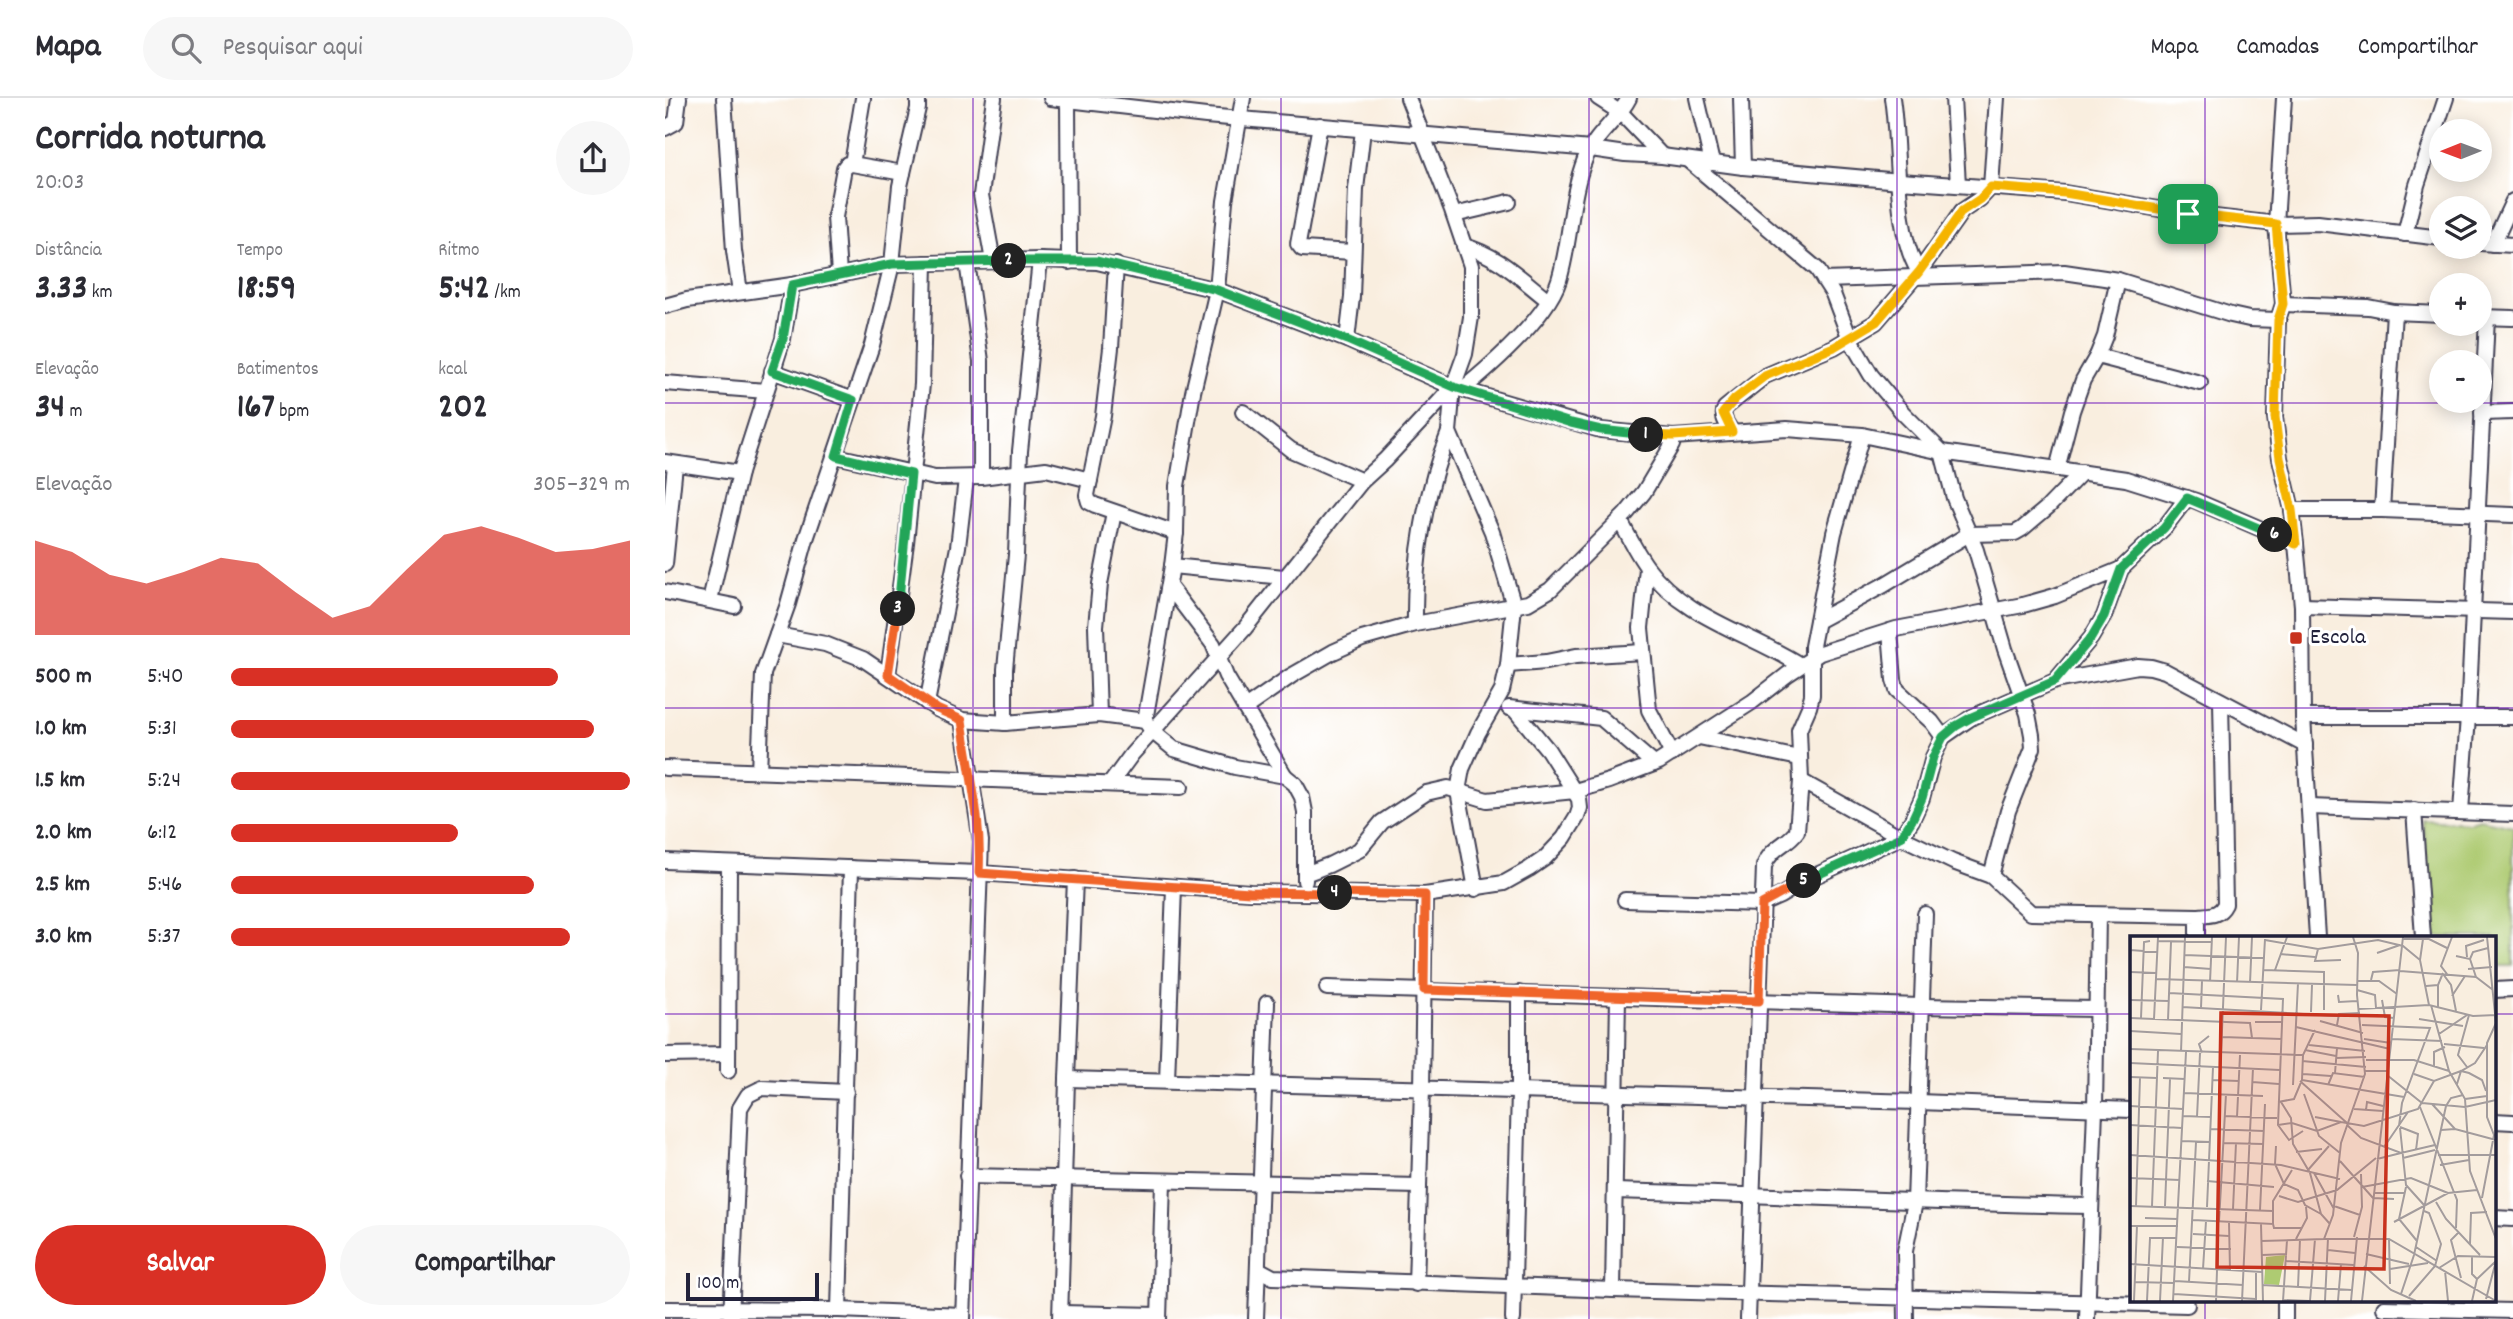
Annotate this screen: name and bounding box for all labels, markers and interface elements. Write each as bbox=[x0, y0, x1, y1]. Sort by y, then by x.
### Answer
search box bbox=[143, 17, 633, 80]
text: Mapa bbox=[35, 25, 101, 72]
icon: search bbox=[167, 29, 205, 67]
text: Pesquisar aqui bbox=[223, 30, 363, 67]
text: Mapa bbox=[2151, 31, 2198, 65]
text: Camadas bbox=[2236, 31, 2320, 65]
text: Compartilhar bbox=[2358, 31, 2478, 65]
text: Corrida noturna bbox=[35, 113, 265, 168]
north arrow bbox=[2429, 119, 2492, 182]
map controls bbox=[2429, 119, 2492, 413]
button: share bbox=[556, 121, 630, 195]
text: 20:03 bbox=[35, 167, 84, 200]
pin bbox=[2158, 184, 2218, 244]
icon: arrive bbox=[2169, 195, 2207, 233]
button: layers bbox=[2429, 196, 2492, 259]
text: Distância bbox=[35, 238, 102, 265]
text: Tempo bbox=[237, 238, 283, 265]
text: Ritmo bbox=[438, 238, 480, 265]
pin: 2 bbox=[991, 244, 1027, 278]
text: 2 bbox=[1004, 247, 1013, 274]
text: 3.33 bbox=[35, 265, 87, 315]
text: 18:59 bbox=[237, 265, 296, 315]
text: 5:42 bbox=[438, 265, 490, 315]
button: + bbox=[2429, 273, 2492, 336]
text: km bbox=[87, 280, 113, 307]
text: /km bbox=[490, 280, 521, 307]
button: − bbox=[2429, 350, 2492, 413]
text: Elevação bbox=[35, 357, 99, 384]
text: Batimentos bbox=[237, 357, 319, 384]
text: kcal bbox=[438, 357, 467, 384]
text: 34 bbox=[35, 384, 65, 434]
text: 167 bbox=[237, 384, 275, 434]
text: 202 bbox=[438, 384, 488, 434]
text: m bbox=[65, 399, 82, 426]
text: bpm bbox=[275, 399, 309, 426]
pin: 1 bbox=[1629, 418, 1663, 452]
text: 1 bbox=[1643, 421, 1648, 448]
text: Elevação bbox=[35, 469, 112, 502]
text: 305–329 m bbox=[533, 469, 630, 502]
pin: 6 bbox=[2257, 518, 2293, 552]
text: 6 bbox=[2270, 521, 2279, 548]
pin: 3 bbox=[881, 592, 915, 626]
text: 3 bbox=[893, 595, 902, 622]
place label: Escola bbox=[2310, 622, 2367, 655]
marker: Escola bbox=[2288, 630, 2304, 646]
text: 500 m bbox=[35, 661, 92, 694]
text: 5:40 bbox=[147, 661, 184, 694]
text: 1.0 km bbox=[35, 713, 87, 746]
text: 5:31 bbox=[147, 713, 177, 746]
text: 1.5 km bbox=[35, 765, 85, 798]
text: 5:24 bbox=[147, 765, 181, 798]
text: 2.0 km bbox=[35, 817, 92, 850]
text: 6:12 bbox=[147, 817, 177, 850]
pin: 5 bbox=[1787, 864, 1821, 898]
text: 5 bbox=[1799, 867, 1808, 894]
text: 2.5 km bbox=[35, 869, 90, 902]
text: 5:46 bbox=[147, 869, 182, 902]
pin: 4 bbox=[1317, 876, 1353, 910]
text: 4 bbox=[1331, 879, 1338, 906]
text: 3.0 km bbox=[35, 921, 92, 954]
text: 5:37 bbox=[147, 921, 181, 954]
inset map bbox=[2130, 936, 2495, 1302]
button: Salvar bbox=[35, 1225, 326, 1305]
button: Compartilhar bbox=[340, 1225, 630, 1305]
scale bar bbox=[686, 1270, 819, 1302]
text: 100 m bbox=[697, 1271, 739, 1298]

